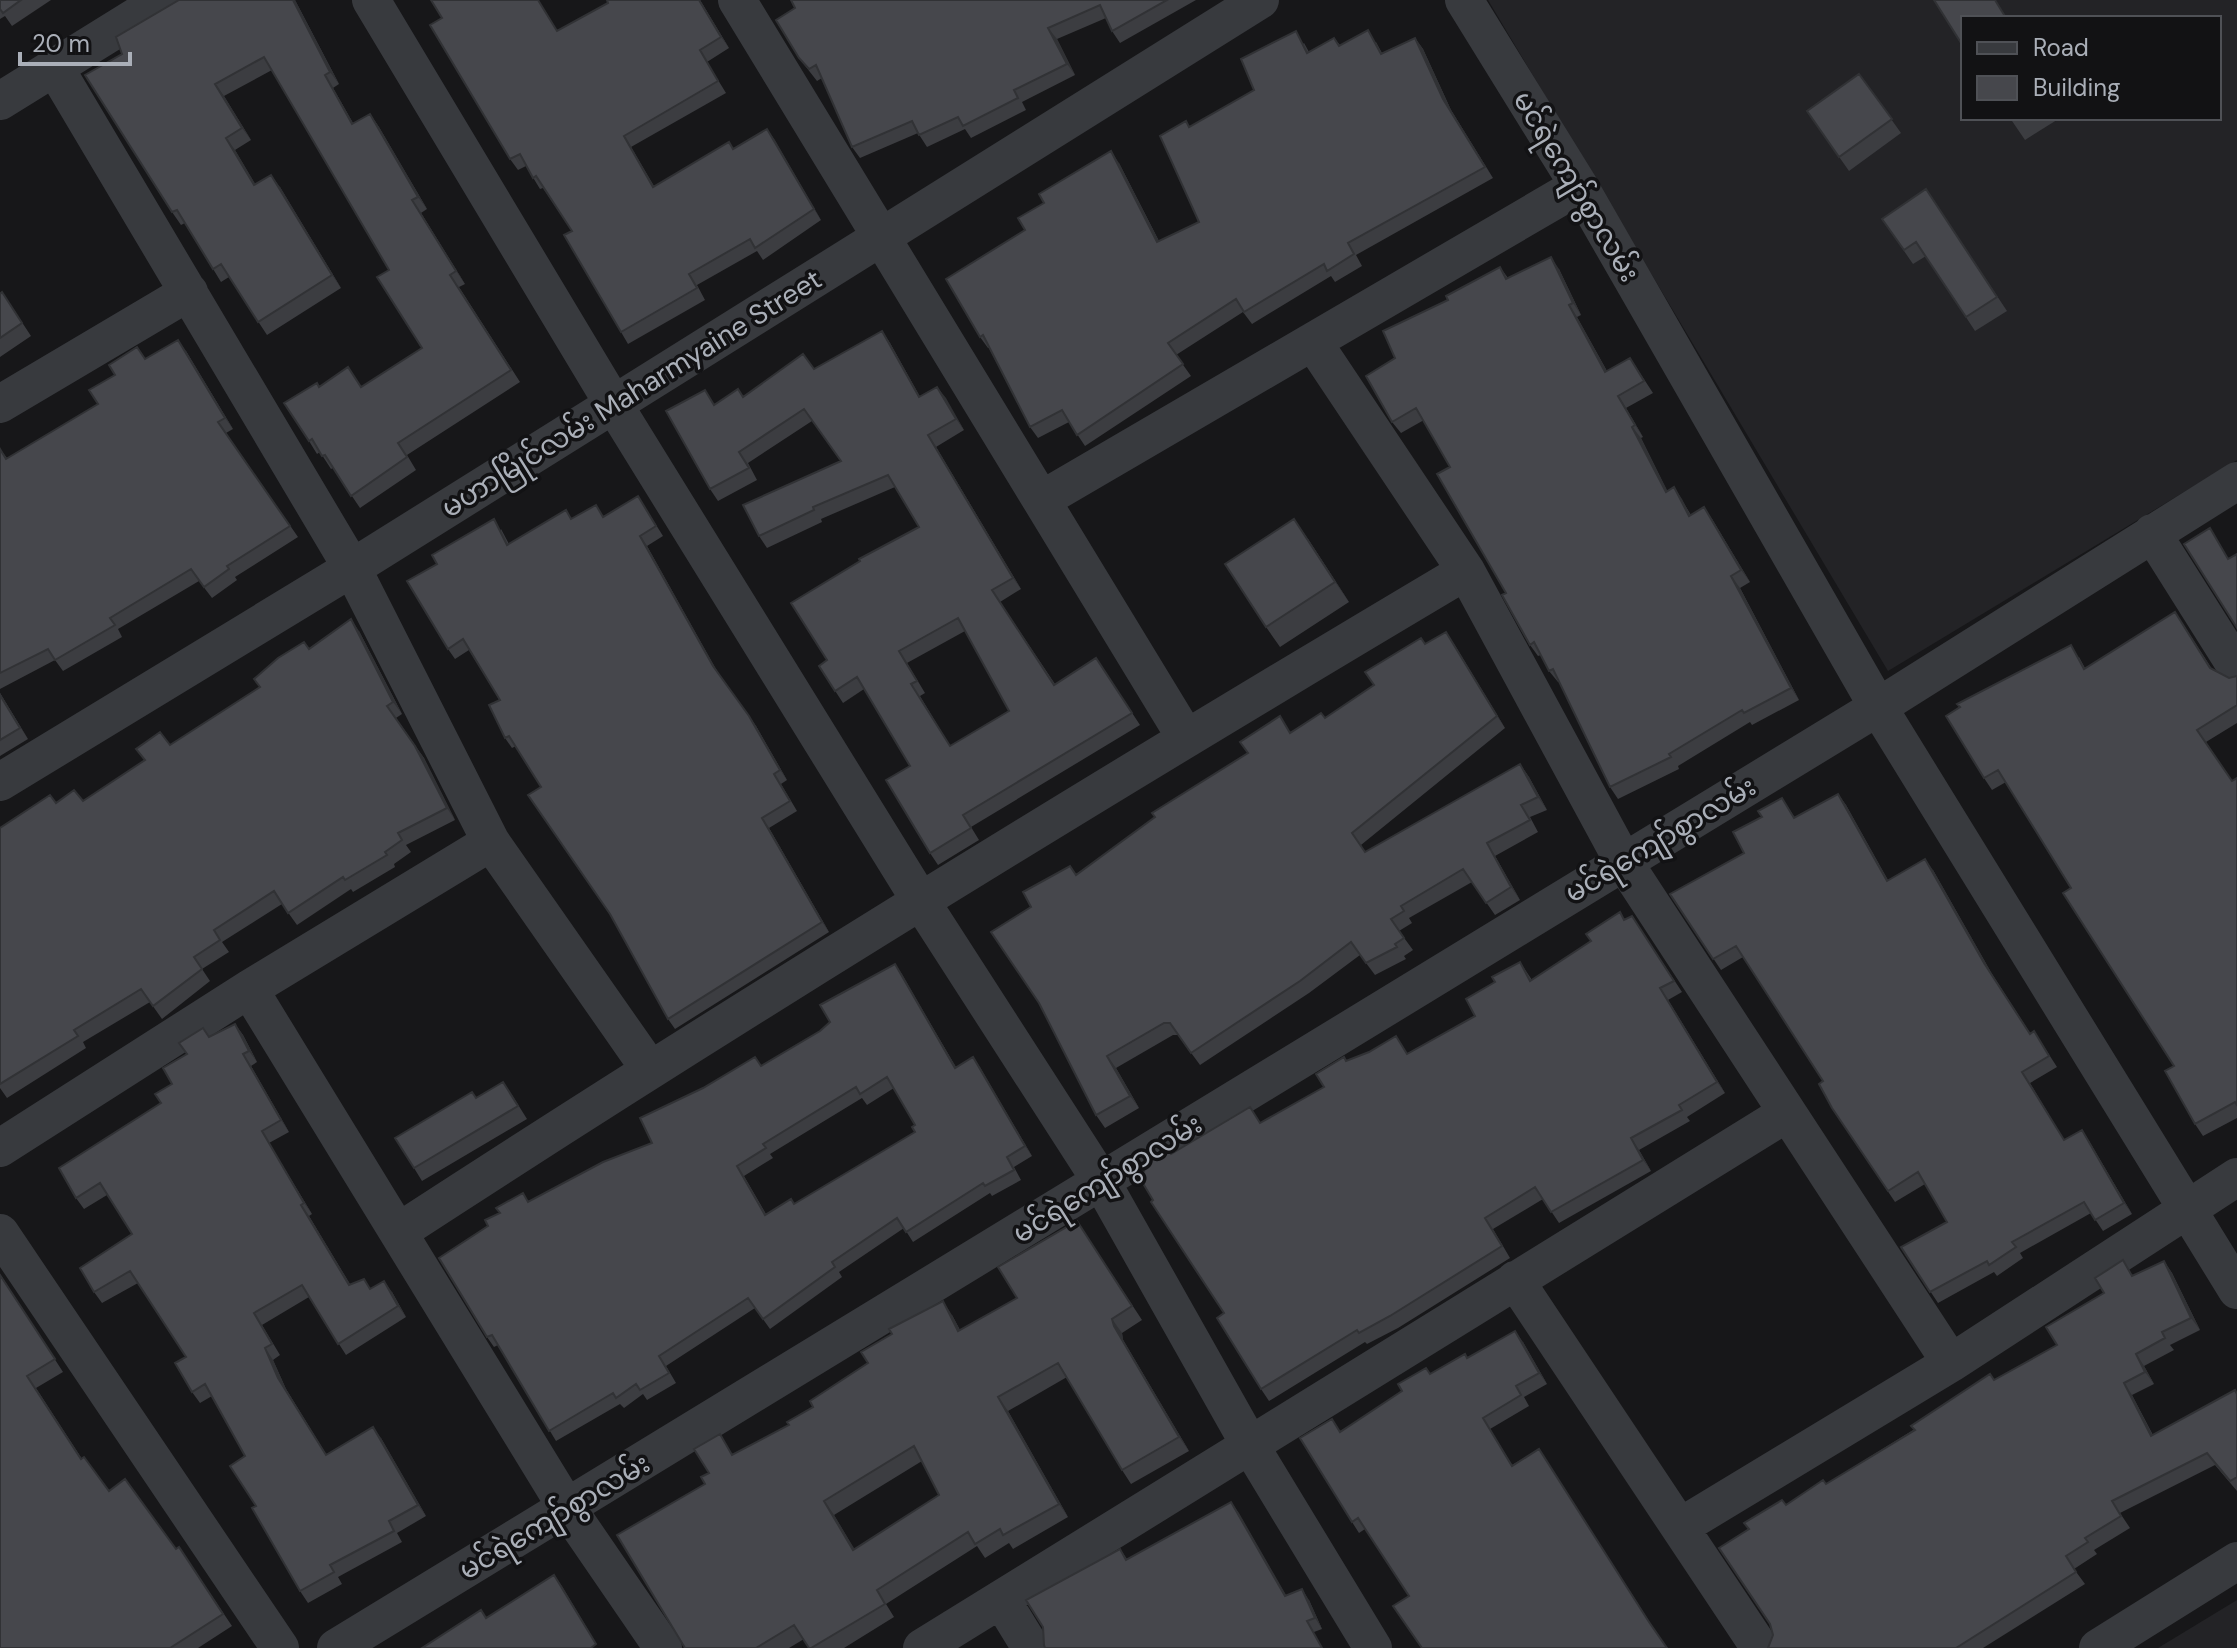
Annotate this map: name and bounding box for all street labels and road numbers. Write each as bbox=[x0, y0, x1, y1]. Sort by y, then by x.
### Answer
street label: မင်ရဲကျော်စွာလမ်း bbox=[1501, 84, 1648, 291]
street label: မဟာမြိုင်လမ်း Maharmyaine Street bbox=[434, 261, 831, 530]
street label: မင်ရဲကျော်စွာလမ်း bbox=[1558, 768, 1765, 915]
street label: မင်ရဲကျော်စွာလမ်း bbox=[1005, 1105, 1211, 1255]
street label: မင်ရဲကျော်စွာလမ်း bbox=[452, 1445, 659, 1592]

